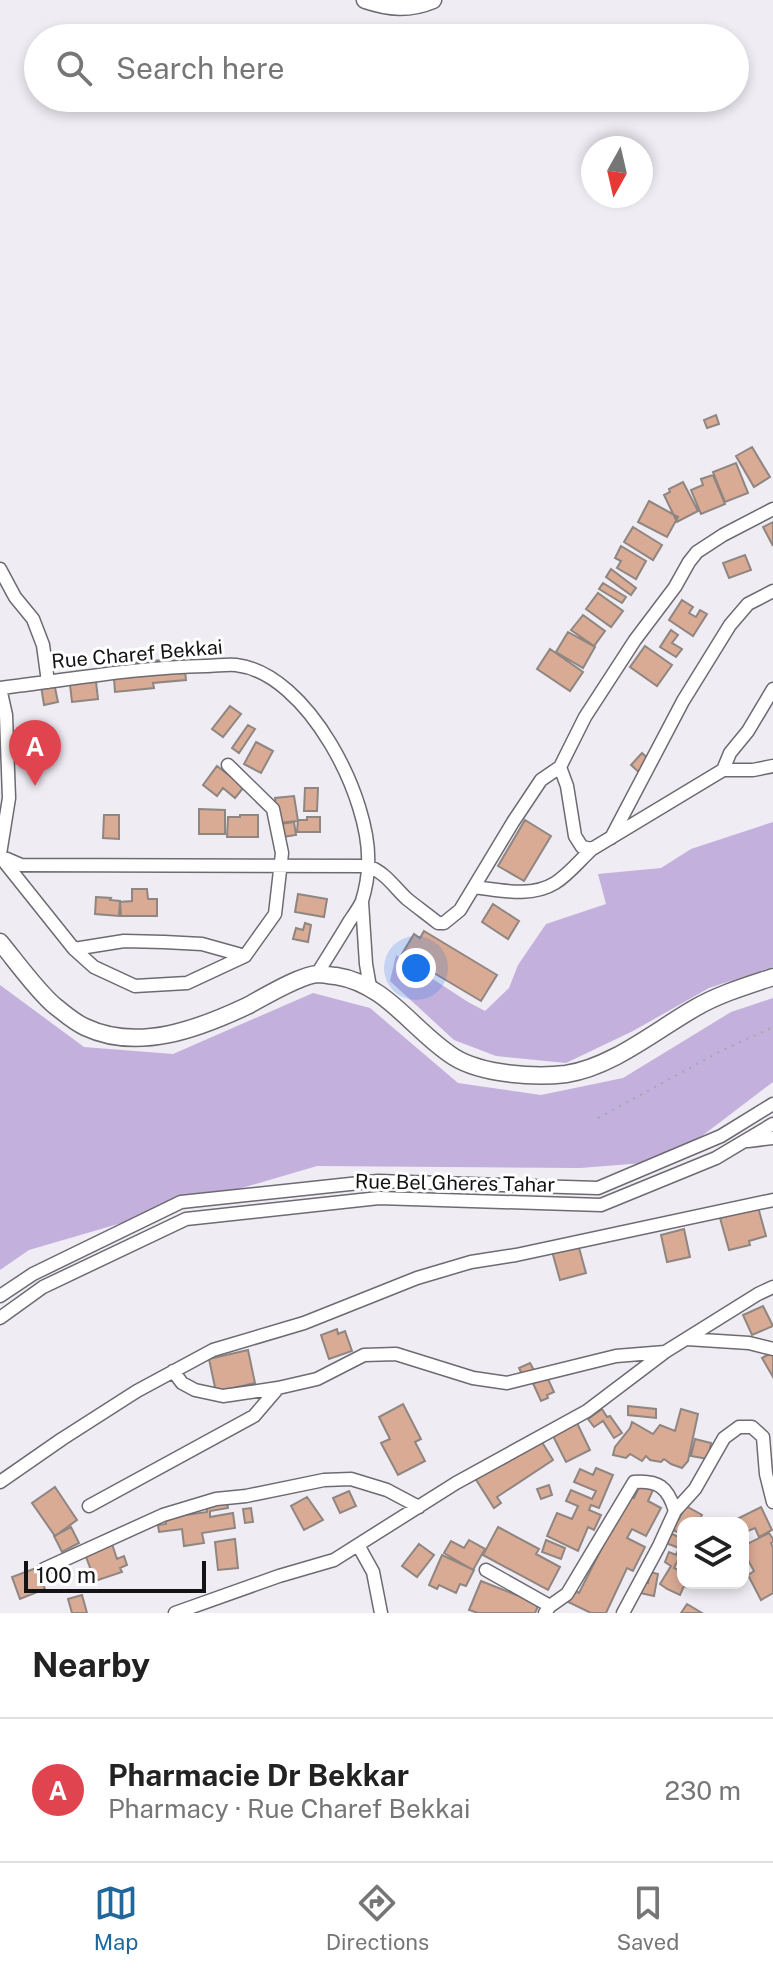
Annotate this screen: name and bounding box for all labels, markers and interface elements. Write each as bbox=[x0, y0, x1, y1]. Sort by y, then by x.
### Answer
search box bbox=[24, 24, 749, 112]
icon: search bbox=[52, 46, 96, 90]
text: Search here bbox=[116, 50, 284, 86]
north arrow bbox=[581, 136, 653, 208]
street label: Rue Charef Bekkai bbox=[50, 635, 224, 673]
pin: A bbox=[9, 720, 61, 786]
your location bbox=[396, 948, 436, 988]
street label: Rue Bel Gheres Tahar bbox=[355, 1169, 555, 1197]
map controls bbox=[677, 1517, 749, 1589]
button: layers bbox=[677, 1517, 749, 1589]
scale bar bbox=[24, 1557, 206, 1593]
text: 100 m bbox=[36, 1562, 96, 1588]
text: Nearby bbox=[32, 1645, 150, 1685]
text: Pharmacie Dr Bekkar bbox=[108, 1757, 409, 1793]
text: A bbox=[49, 1775, 67, 1806]
text: 230 m bbox=[665, 1775, 741, 1806]
text: Pharmacy · Rue Charef Bekkai bbox=[108, 1793, 470, 1824]
tab: Map bbox=[94, 1881, 138, 1955]
tab: Directions bbox=[326, 1881, 429, 1955]
tab: Saved bbox=[616, 1881, 679, 1955]

